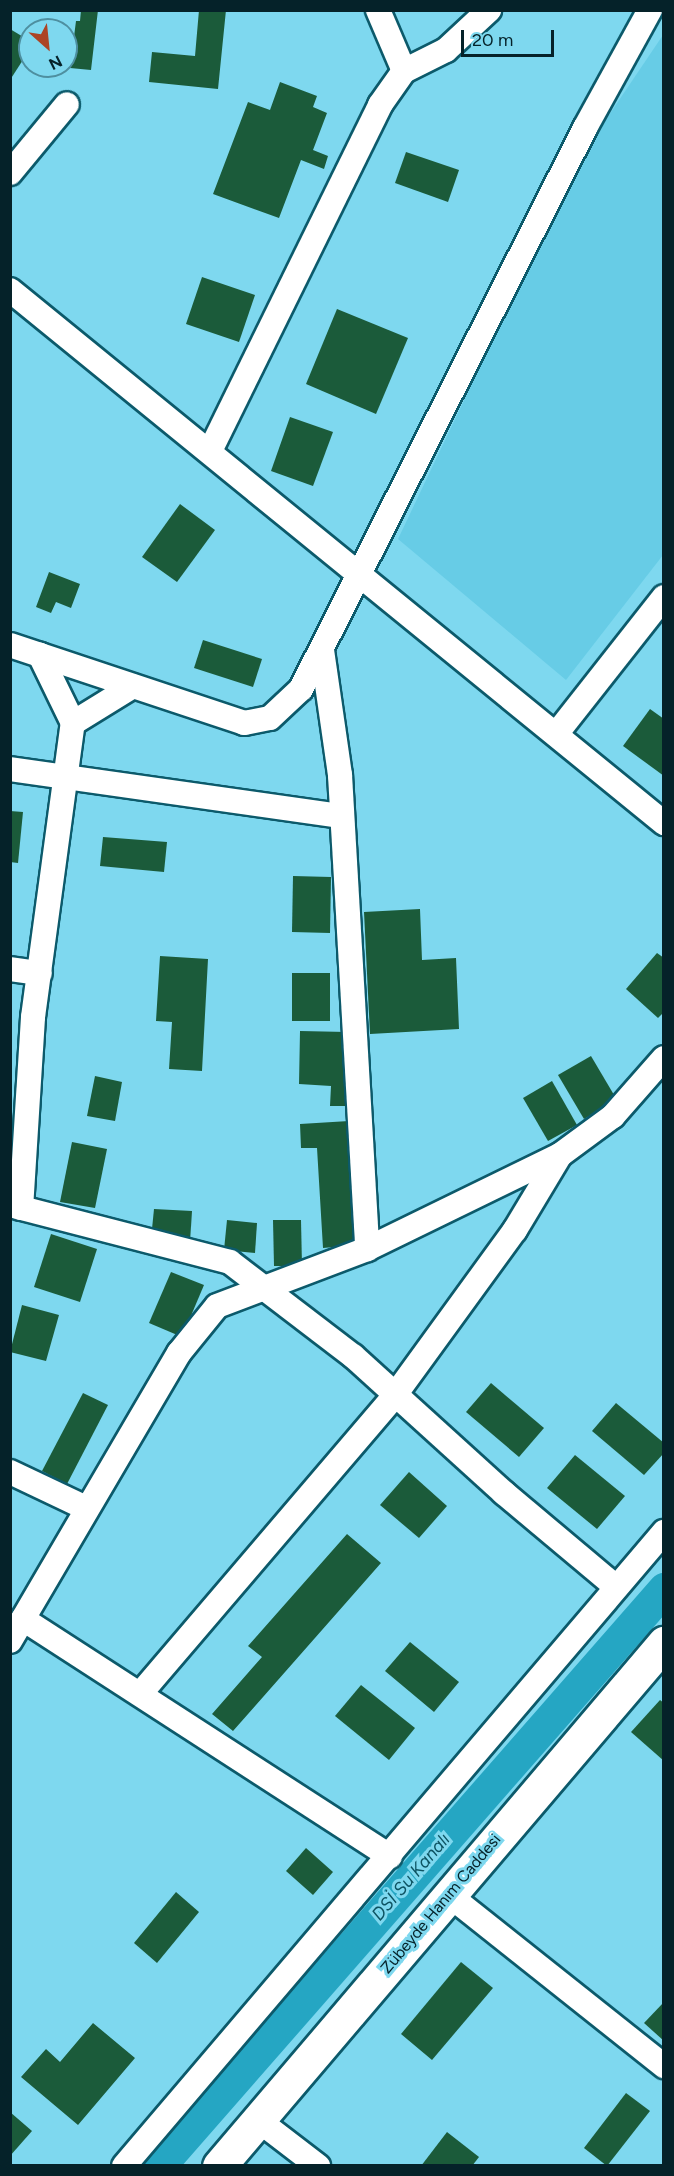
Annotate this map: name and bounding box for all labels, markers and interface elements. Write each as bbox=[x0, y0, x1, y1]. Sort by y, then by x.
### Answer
north arrow bbox=[18, 18, 78, 78]
scale bar bbox=[464, 18, 557, 56]
text: 20 m bbox=[472, 29, 513, 51]
text: N bbox=[46, 51, 65, 74]
water label: DSİ Su Kanalı bbox=[367, 1829, 455, 1925]
street label: Zübeyde Hanım Caddesi bbox=[377, 1830, 505, 1978]

